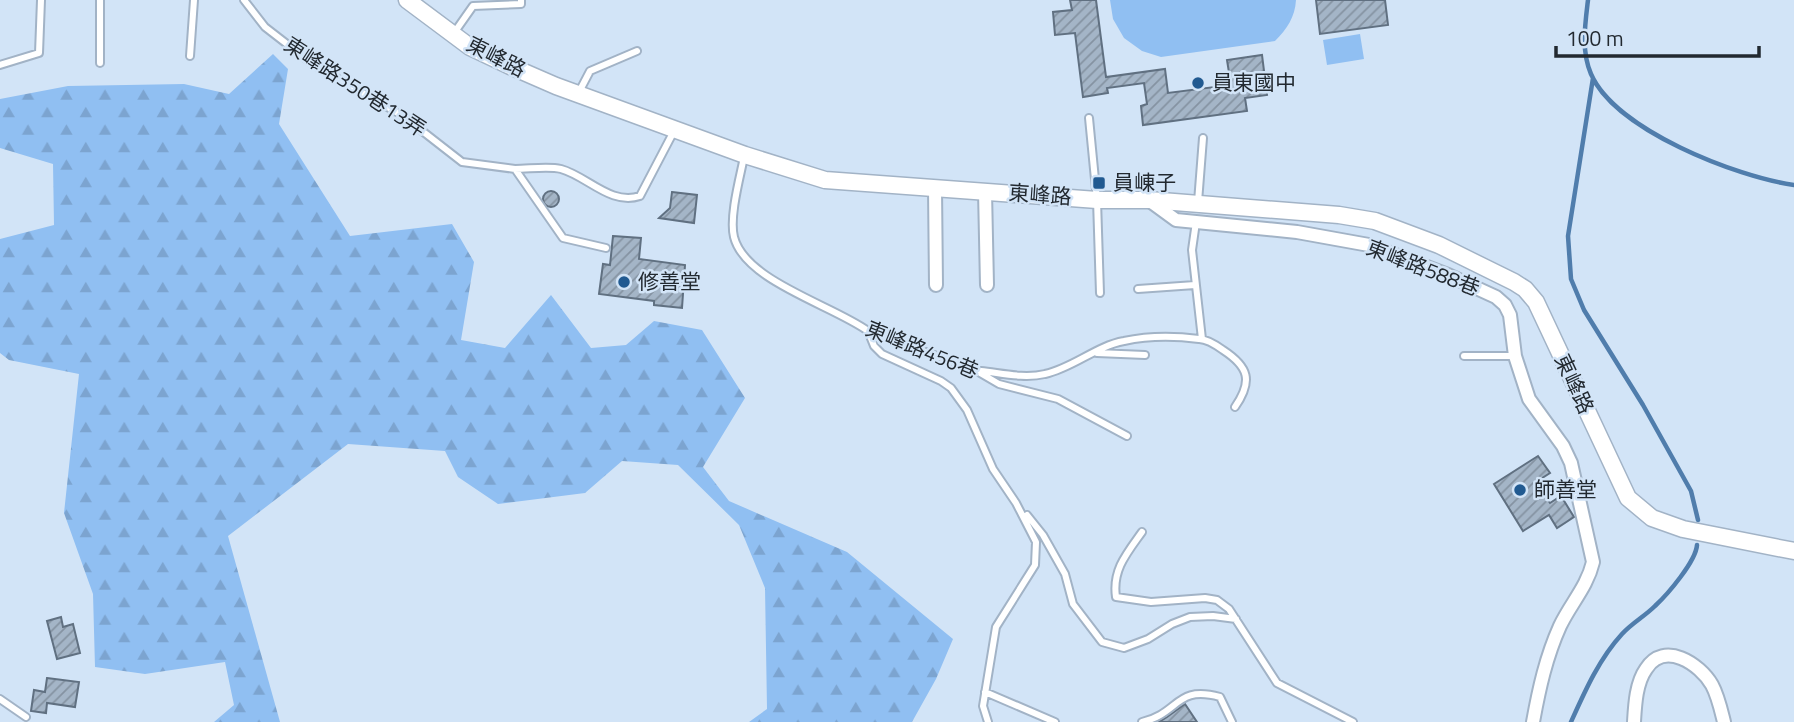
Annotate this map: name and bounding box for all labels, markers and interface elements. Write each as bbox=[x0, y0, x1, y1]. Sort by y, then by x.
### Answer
scale bar bbox=[1556, 14, 1759, 58]
text: 100 m bbox=[1566, 22, 1623, 54]
street label: 東峰路350巷13弄 bbox=[278, 28, 433, 144]
street label: 東峰路 bbox=[461, 28, 532, 85]
place label: 員東國中 bbox=[1212, 66, 1296, 98]
marker: 員東國中 bbox=[1190, 75, 1206, 91]
place label: 員崠子 bbox=[1113, 166, 1176, 198]
marker: 員崠子 bbox=[1091, 175, 1107, 191]
street label: 東峰路 bbox=[1008, 176, 1073, 212]
street label: 東峰路588巷 bbox=[1362, 231, 1485, 303]
place label: 修善堂 bbox=[638, 265, 701, 297]
marker: 修善堂 bbox=[616, 274, 632, 290]
street label: 東峰路456巷 bbox=[861, 312, 984, 386]
street label: 東峰路 bbox=[1547, 348, 1603, 419]
place label: 師善堂 bbox=[1534, 473, 1597, 505]
marker: 師善堂 bbox=[1512, 482, 1528, 498]

